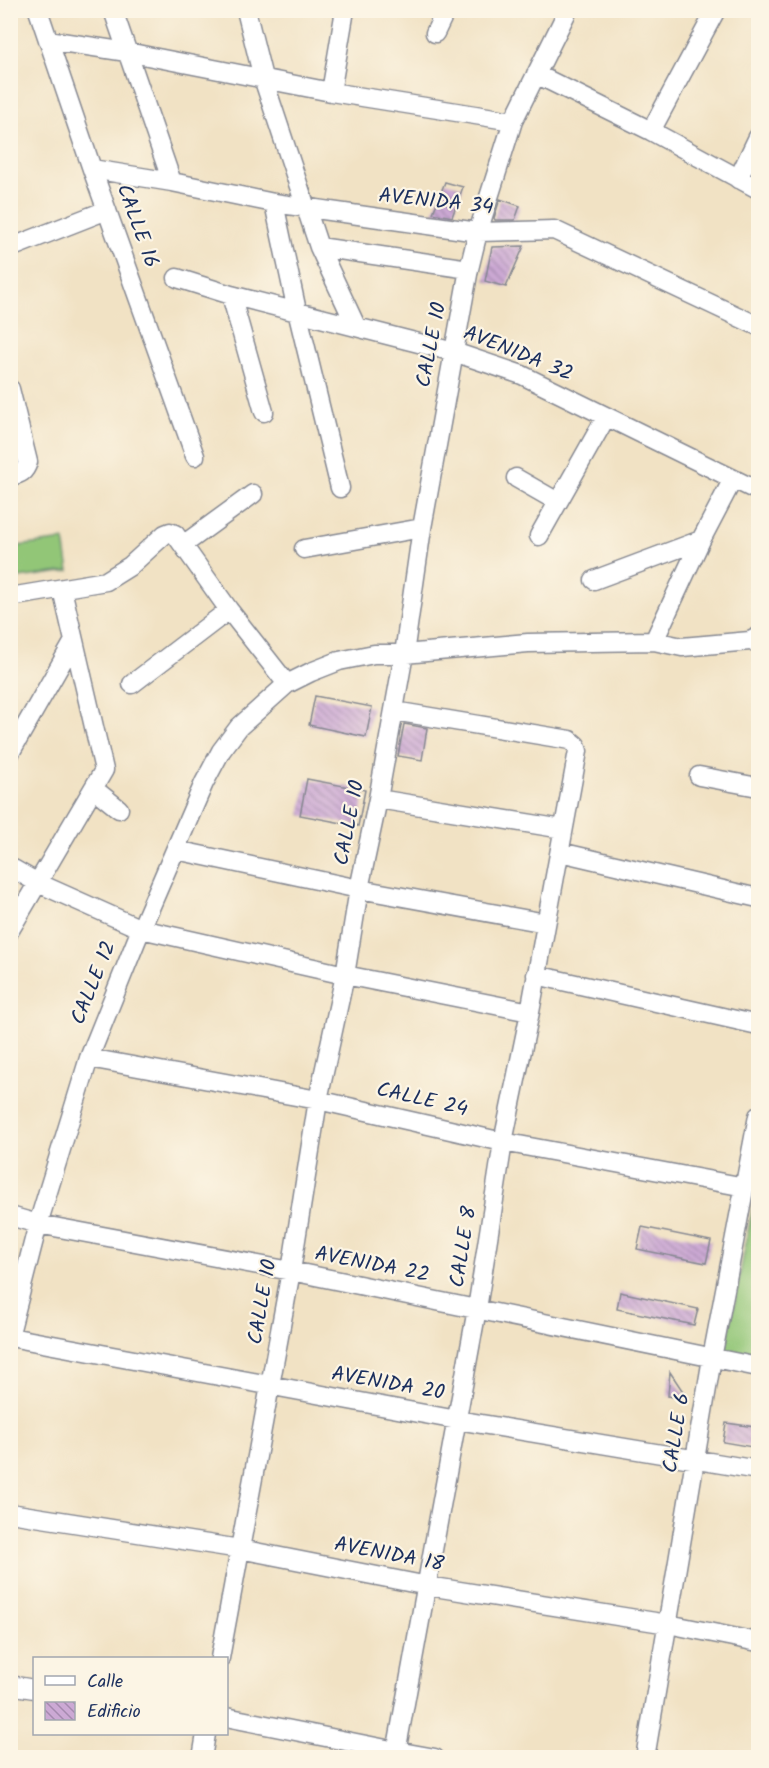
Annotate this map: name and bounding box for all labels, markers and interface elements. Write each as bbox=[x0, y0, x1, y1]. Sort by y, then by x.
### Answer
street label: CALLE 16 bbox=[107, 179, 167, 273]
street label: AVENIDA 34 bbox=[377, 180, 495, 224]
street label: CALLE 10 bbox=[408, 300, 456, 390]
street label: AVENIDA 32 bbox=[458, 317, 578, 391]
street label: CALLE 10 bbox=[326, 778, 374, 868]
street label: CALLE 12 bbox=[62, 936, 126, 1030]
street label: CALLE 24 bbox=[373, 1073, 471, 1127]
street label: CALLE 8 bbox=[441, 1204, 487, 1290]
street label: AVENIDA 22 bbox=[312, 1238, 432, 1292]
street label: CALLE 10 bbox=[239, 1257, 287, 1347]
street label: AVENIDA 20 bbox=[329, 1358, 447, 1410]
street label: CALLE 6 bbox=[654, 1391, 700, 1475]
street label: AVENIDA 18 bbox=[331, 1528, 447, 1582]
legend bbox=[33, 1657, 228, 1735]
text: Calle bbox=[87, 1668, 123, 1697]
text: Edificio bbox=[87, 1698, 141, 1727]

